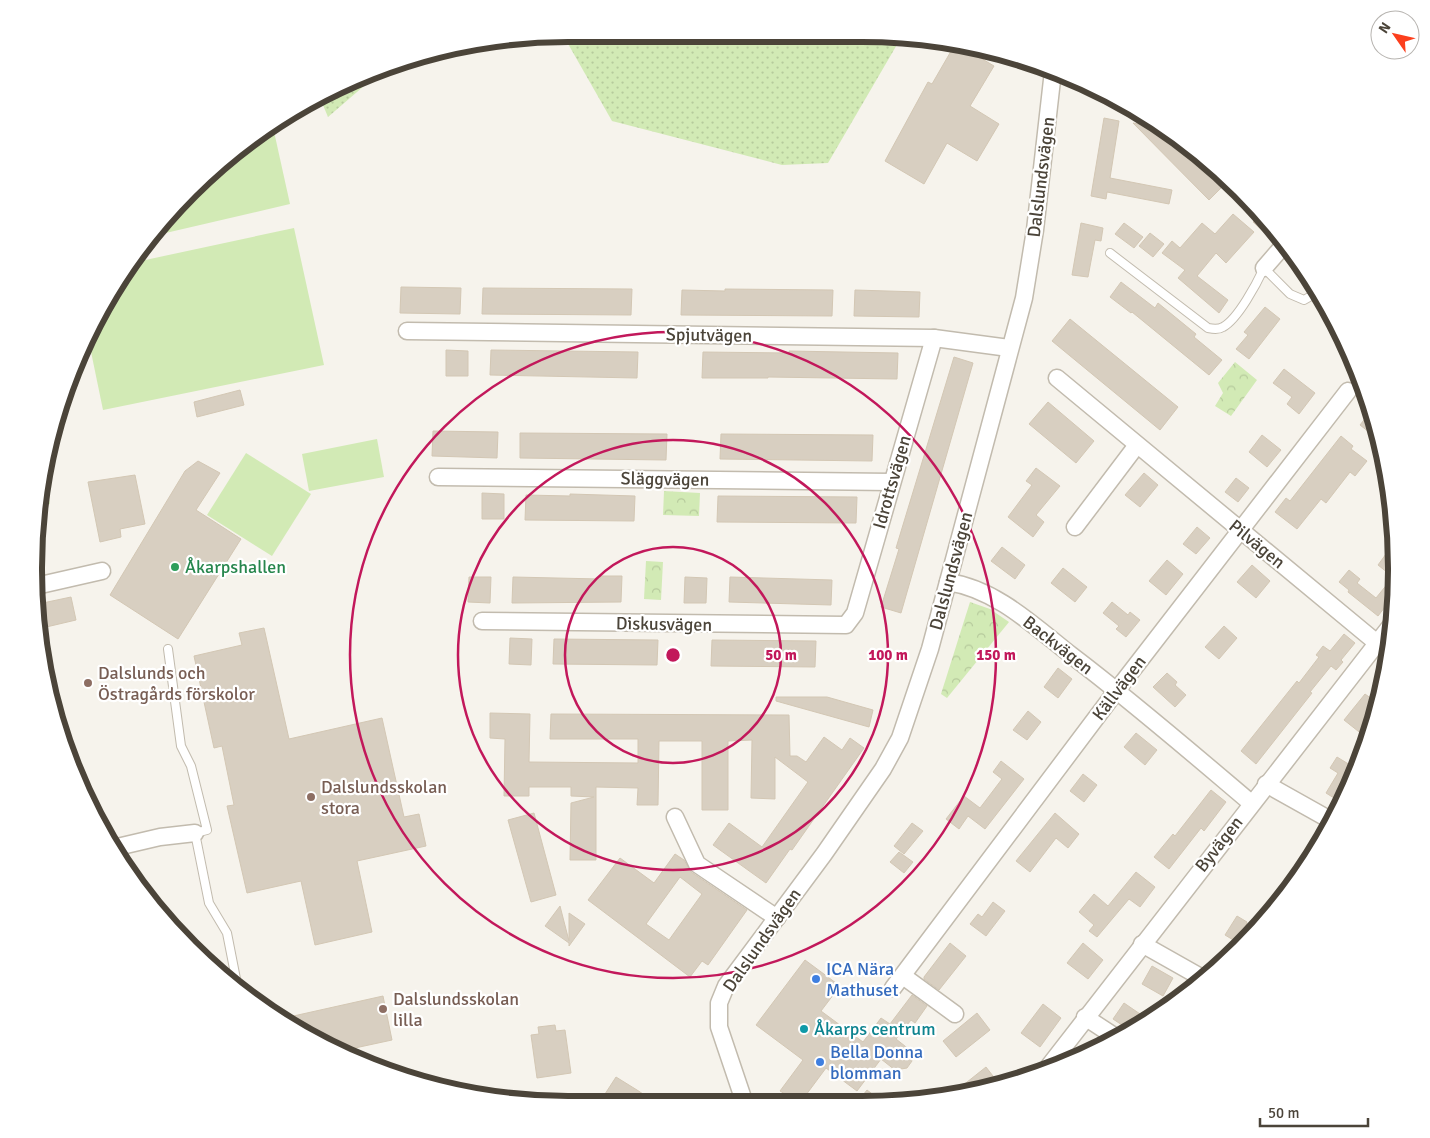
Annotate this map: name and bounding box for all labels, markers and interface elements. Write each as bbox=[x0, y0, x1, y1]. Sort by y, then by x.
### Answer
north arrow bbox=[1370, 10, 1420, 60]
text: N bbox=[1375, 19, 1394, 37]
street label: Dalslundsvägen bbox=[1023, 115, 1059, 239]
street label: Spjutvägen bbox=[666, 323, 752, 347]
street label: Idrottsvägen bbox=[868, 433, 916, 531]
street label: Släggvägen bbox=[620, 467, 710, 491]
street label: Dalslundsvägen bbox=[925, 509, 977, 633]
street label: Pilvägen bbox=[1225, 515, 1289, 573]
place label: Åkarpshallen bbox=[185, 556, 286, 578]
marker: Åkarpshallen bbox=[169, 561, 181, 573]
street label: Backvägen bbox=[1019, 611, 1097, 679]
street label: Diskusvägen bbox=[616, 612, 712, 636]
centre of rings bbox=[664, 646, 682, 664]
text: 50 m bbox=[765, 646, 797, 664]
text: 100 m bbox=[868, 646, 908, 664]
text: 150 m bbox=[976, 646, 1016, 664]
street label: Källvägen bbox=[1087, 651, 1151, 725]
place label: Dalslunds och Östragårds förskolor bbox=[98, 662, 255, 705]
marker: Dalslunds och Östragårds förskolor bbox=[82, 677, 94, 689]
place label: Dalslundsskolan stora bbox=[321, 776, 447, 819]
marker: Dalslundsskolan stora bbox=[305, 791, 317, 803]
street label: Byvägen bbox=[1190, 812, 1248, 876]
street label: Dalslundsvägen bbox=[718, 884, 806, 996]
place label: ICA Nära Mathuset bbox=[826, 958, 899, 1001]
marker: ICA Nära Mathuset bbox=[810, 973, 822, 985]
place label: Dalslundsskolan lilla bbox=[393, 988, 519, 1031]
marker: Dalslundsskolan lilla bbox=[377, 1003, 389, 1015]
place label: Åkarps centrum bbox=[814, 1018, 936, 1040]
marker: Åkarps centrum bbox=[798, 1023, 810, 1035]
place label: Bella Donna blomman bbox=[830, 1041, 923, 1084]
marker: Bella Donna blomman bbox=[814, 1056, 826, 1068]
scale bar bbox=[1260, 1096, 1368, 1128]
text: 50 m bbox=[1268, 1104, 1299, 1122]

